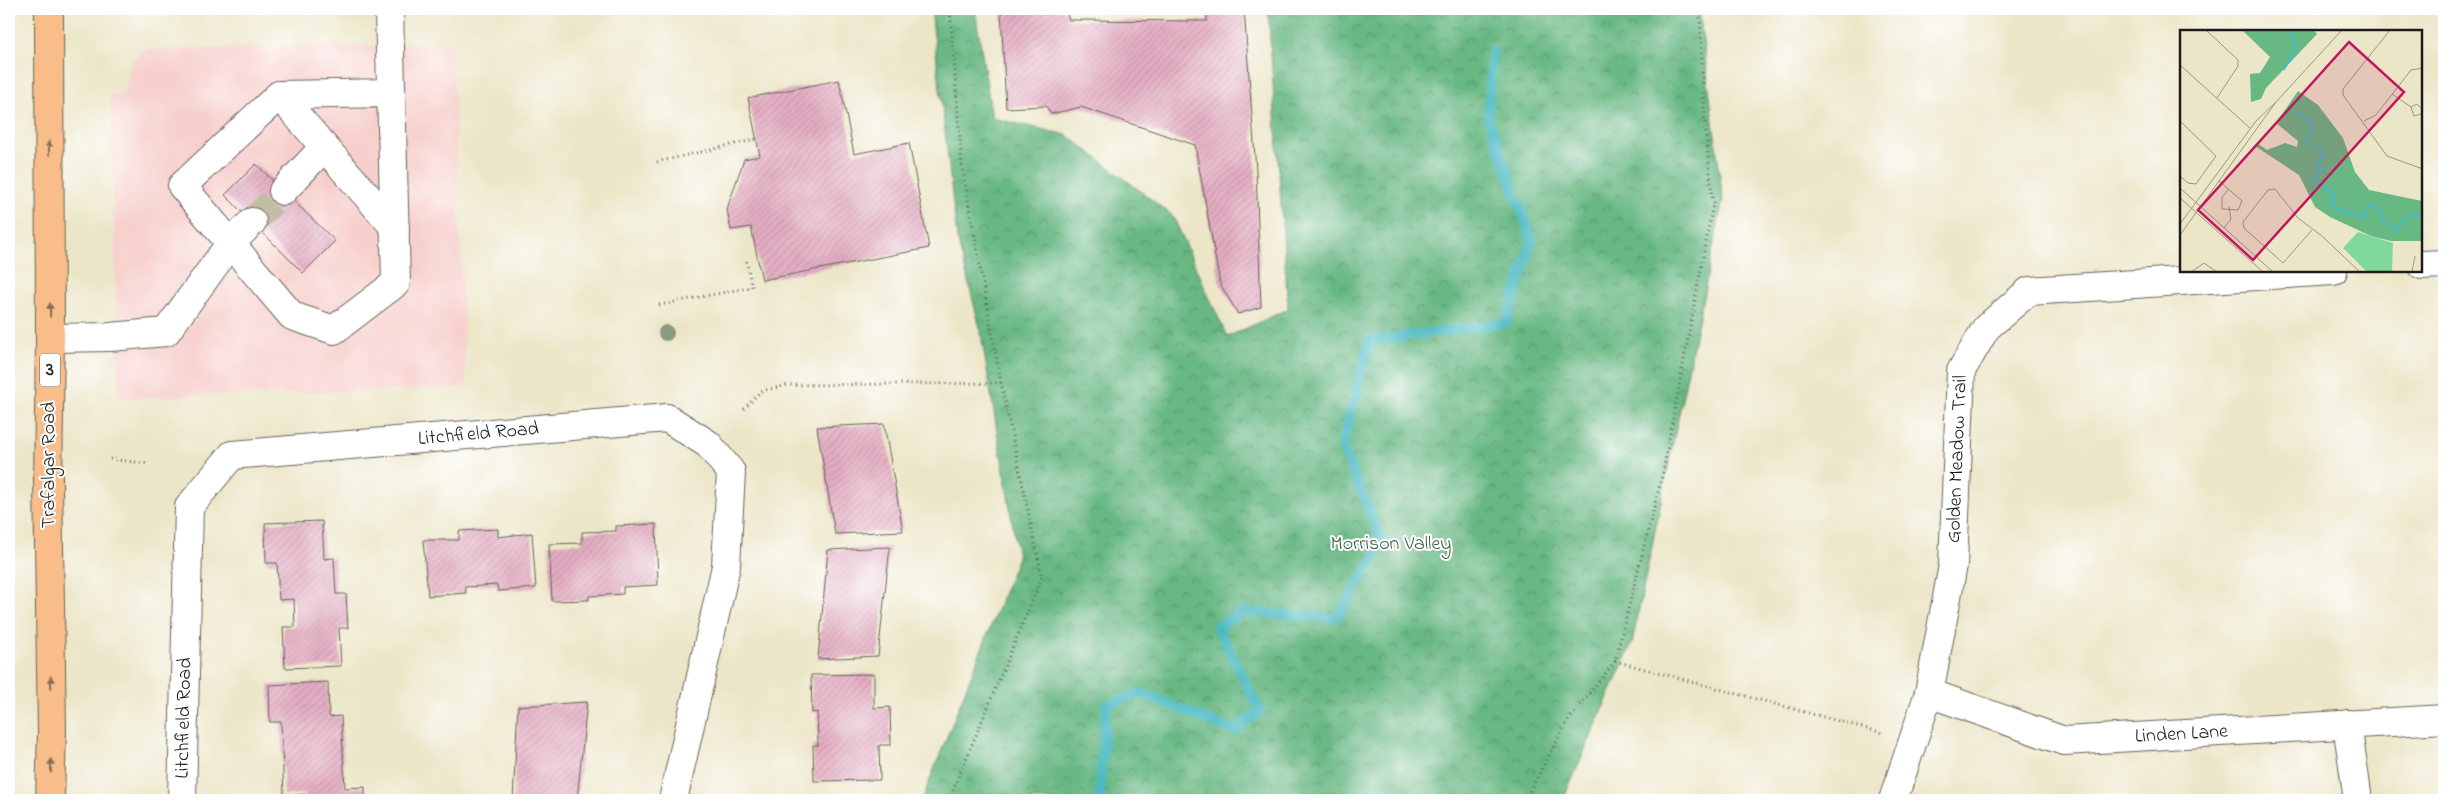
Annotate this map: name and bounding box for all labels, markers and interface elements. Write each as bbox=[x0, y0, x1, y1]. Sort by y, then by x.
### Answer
inset map bbox=[2180, 30, 2423, 272]
one-way arrow bbox=[45, 139, 53, 155]
one-way arrow bbox=[46, 302, 54, 318]
road number: 3 bbox=[40, 354, 60, 386]
street label: Golden Meadow Trail bbox=[1939, 375, 1975, 544]
street label: Trafalgar Road bbox=[35, 402, 65, 528]
street label: Litchfield Road bbox=[417, 414, 540, 454]
park label: Morrison Valley bbox=[1331, 530, 1451, 559]
street label: Litchfield Road bbox=[168, 657, 200, 779]
one-way arrow bbox=[47, 674, 55, 690]
street label: Linden Lane bbox=[2134, 717, 2229, 751]
one-way arrow bbox=[47, 758, 55, 774]

